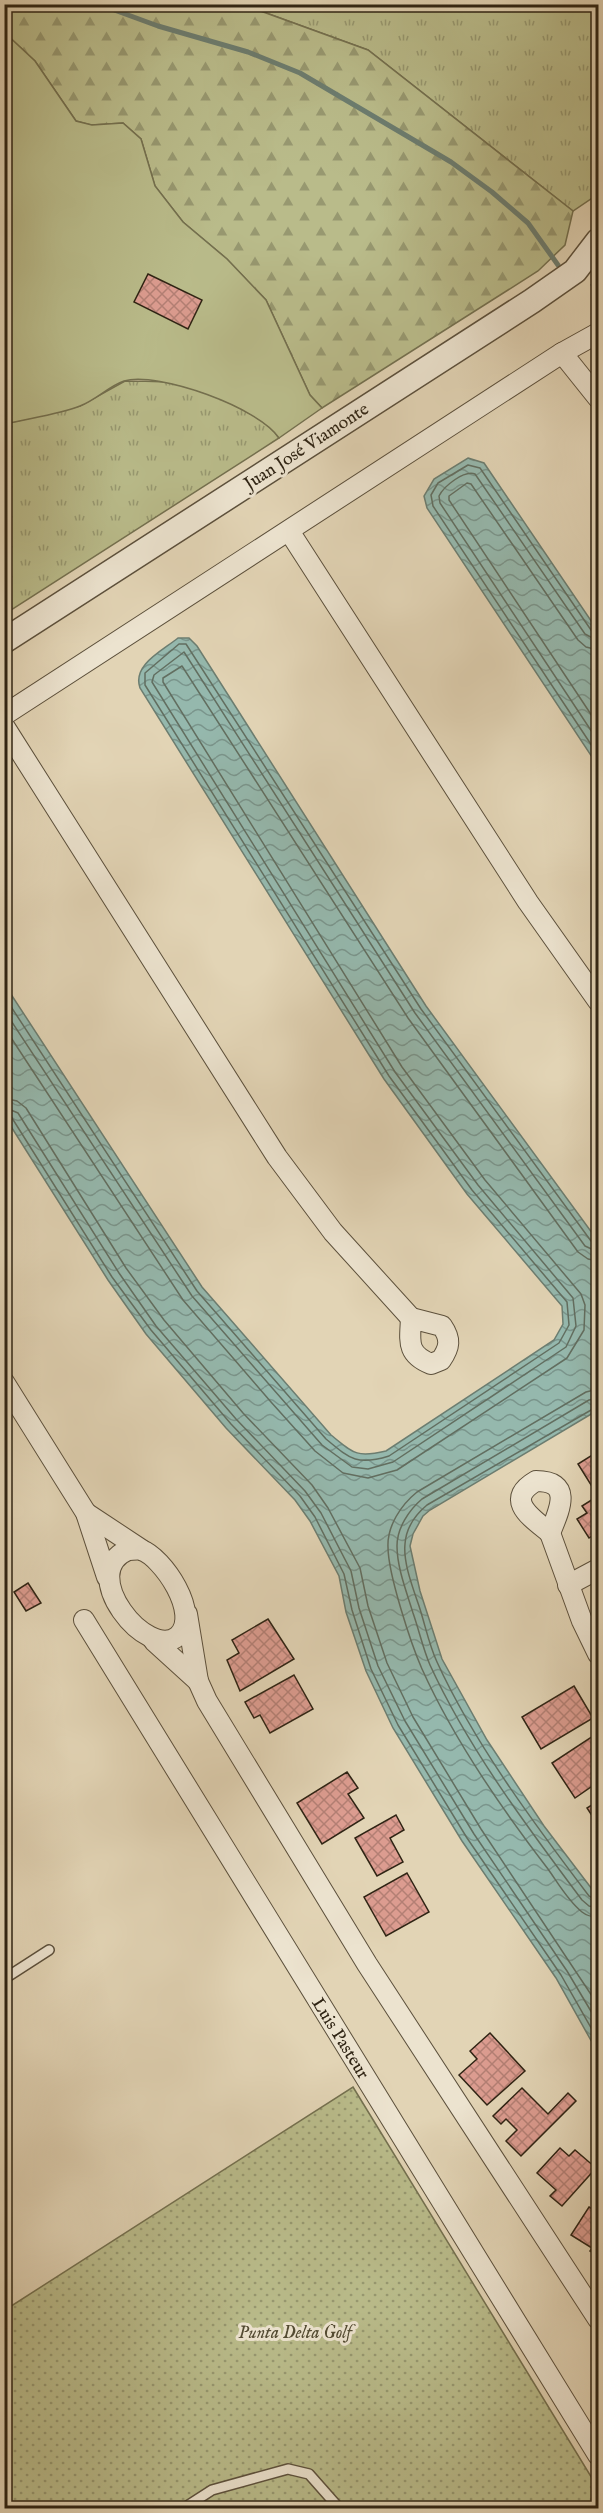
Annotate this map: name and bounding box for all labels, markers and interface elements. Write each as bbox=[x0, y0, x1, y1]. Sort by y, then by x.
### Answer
street label: Juan José Viamonte bbox=[238, 398, 374, 497]
street label: Luis Pasteur bbox=[306, 1994, 374, 2084]
park label: Punta Delta Golf bbox=[238, 2322, 356, 2345]

